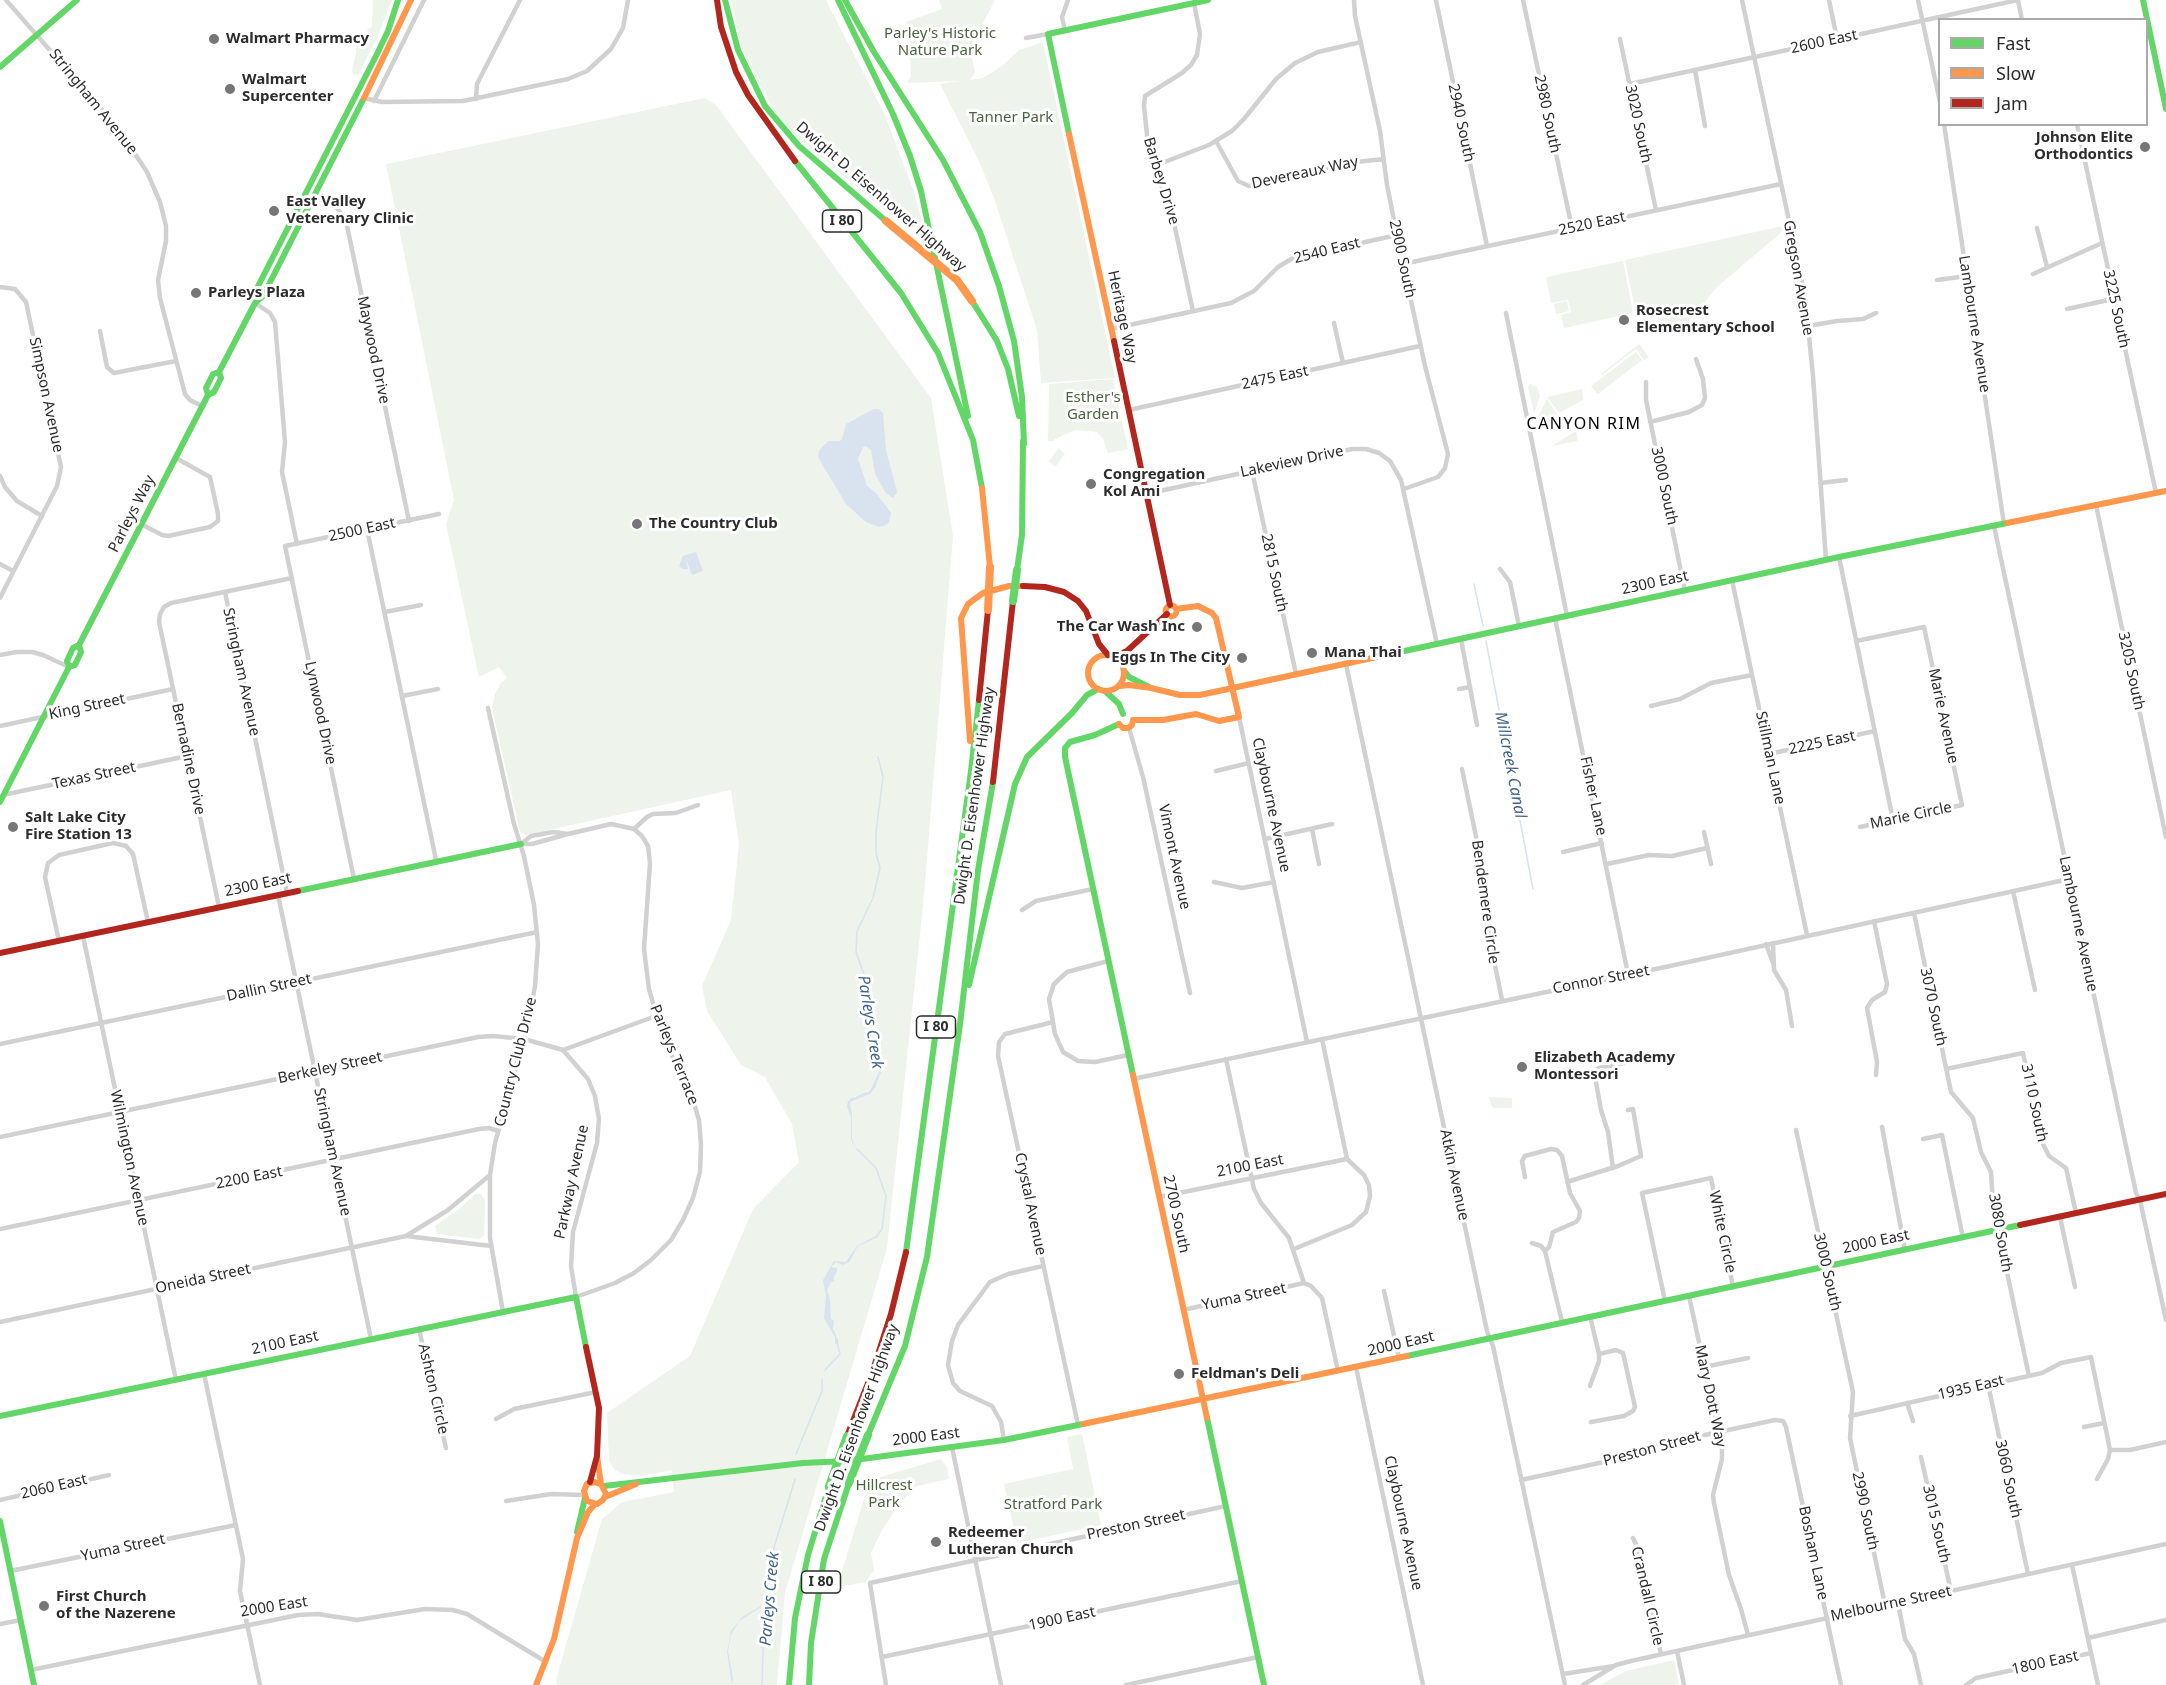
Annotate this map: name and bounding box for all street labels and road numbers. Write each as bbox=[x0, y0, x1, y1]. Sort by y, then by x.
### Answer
street label: 2600 East bbox=[1789, 26, 1859, 58]
street label: Stringham Avenue bbox=[45, 46, 141, 158]
street label: 2980 South bbox=[1530, 73, 1564, 155]
street label: 2940 South bbox=[1444, 82, 1478, 164]
street label: 3020 South bbox=[1621, 83, 1655, 165]
street label: Dwight D. Eisenhower Highway bbox=[792, 118, 970, 276]
street label: Barbey Drive bbox=[1139, 135, 1183, 227]
street label: Devereaux Way bbox=[1250, 153, 1360, 193]
street label: 2520 East bbox=[1557, 208, 1627, 240]
road number: I 80 bbox=[822, 210, 862, 232]
street label: 2900 South bbox=[1385, 218, 1419, 300]
street label: Gregson Avenue bbox=[1779, 219, 1817, 337]
street label: 2540 East bbox=[1292, 234, 1362, 268]
street label: Lambourne Avenue bbox=[1954, 254, 1994, 394]
street label: 3225 South bbox=[2099, 268, 2133, 350]
street label: Heritage Way bbox=[1103, 269, 1141, 365]
street label: Maywood Drive bbox=[353, 294, 393, 406]
street label: Simpson Avenue bbox=[25, 336, 67, 454]
street label: 2475 East bbox=[1240, 362, 1310, 394]
street label: Lakeview Drive bbox=[1239, 442, 1345, 482]
street label: 3000 South bbox=[1647, 445, 1681, 527]
street label: Parleys Way bbox=[105, 472, 159, 556]
street label: 2500 East bbox=[327, 514, 397, 546]
street label: 2815 South bbox=[1257, 532, 1291, 614]
street label: 2300 East bbox=[1620, 567, 1690, 599]
street label: Stringham Avenue bbox=[219, 606, 263, 738]
street label: 3205 South bbox=[2114, 630, 2148, 712]
street label: Lynwood Drive bbox=[300, 660, 340, 766]
street label: Marie Avenue bbox=[1924, 667, 1962, 765]
street label: Dwight D. Eisenhower Highway bbox=[951, 686, 999, 906]
street label: King Street bbox=[47, 690, 127, 724]
street label: Bernadine Drive bbox=[167, 701, 209, 817]
street label: Stillman Lane bbox=[1751, 710, 1789, 806]
street label: 2225 East bbox=[1787, 727, 1857, 759]
street label: Claybourne Avenue bbox=[1248, 736, 1294, 874]
street label: Fisher Lane bbox=[1576, 755, 1610, 837]
street label: Texas Street bbox=[51, 758, 137, 794]
street label: Marie Circle bbox=[1868, 799, 1954, 833]
street label: Vimont Avenue bbox=[1154, 803, 1194, 911]
street label: Bendemere Circle bbox=[1467, 839, 1503, 965]
street label: Lambourne Avenue bbox=[2055, 854, 2101, 994]
street label: 2300 East bbox=[223, 869, 293, 901]
street label: Connor Street bbox=[1551, 962, 1651, 998]
street label: 3070 South bbox=[1916, 966, 1950, 1048]
street label: Dallin Street bbox=[225, 970, 313, 1006]
street label: Country Club Drive bbox=[491, 995, 541, 1129]
street label: Parleys Terrace bbox=[646, 1002, 702, 1108]
road number: I 80 bbox=[916, 1016, 956, 1038]
street label: Berkeley Street bbox=[276, 1048, 384, 1088]
street label: 3110 South bbox=[2017, 1062, 2051, 1144]
street label: Stringham Avenue bbox=[310, 1086, 354, 1218]
street label: Wilmington Avenue bbox=[106, 1088, 152, 1228]
street label: Parkway Avenue bbox=[551, 1123, 593, 1241]
street label: Atkin Avenue bbox=[1436, 1128, 1472, 1222]
street label: Crystal Avenue bbox=[1010, 1151, 1050, 1257]
street label: 2100 East bbox=[1215, 1151, 1285, 1181]
street label: 2200 East bbox=[214, 1163, 284, 1193]
street label: 2700 South bbox=[1159, 1173, 1193, 1255]
street label: White Circle bbox=[1705, 1189, 1739, 1275]
street label: 3080 South bbox=[1984, 1192, 2016, 1274]
street label: 2000 East bbox=[1841, 1226, 1911, 1258]
street label: 3000 South bbox=[1809, 1231, 1845, 1313]
street label: Oneida Street bbox=[154, 1260, 252, 1298]
street label: Yuma Street bbox=[1200, 1279, 1288, 1315]
street label: Dwight D. Eisenhower Highway bbox=[811, 1322, 903, 1534]
street label: 2100 East bbox=[250, 1327, 320, 1359]
street label: 2000 East bbox=[1366, 1328, 1436, 1360]
street label: Ashton Circle bbox=[414, 1342, 452, 1436]
street label: Mary Dott Way bbox=[1690, 1343, 1730, 1449]
street label: 1935 East bbox=[1936, 1372, 2006, 1404]
street label: 2000 East bbox=[891, 1424, 961, 1450]
street label: Preston Street bbox=[1601, 1427, 1703, 1471]
street label: 3060 South bbox=[1991, 1438, 2025, 1520]
street label: Claybourne Avenue bbox=[1380, 1454, 1426, 1592]
street label: 2990 South bbox=[1848, 1470, 1882, 1552]
street label: 2060 East bbox=[19, 1471, 89, 1503]
street label: 3015 South bbox=[1918, 1483, 1954, 1565]
street label: Bosham Lane bbox=[1794, 1504, 1832, 1602]
street label: Preston Street bbox=[1085, 1506, 1187, 1544]
street label: Yuma Street bbox=[79, 1530, 167, 1566]
street label: Crandall Circle bbox=[1627, 1545, 1667, 1647]
road number: I 80 bbox=[802, 1571, 840, 1593]
street label: Melbourne Street bbox=[1829, 1582, 1953, 1626]
street label: 2000 East bbox=[239, 1593, 309, 1621]
street label: 1900 East bbox=[1027, 1603, 1097, 1635]
street label: 1800 East bbox=[2010, 1647, 2080, 1679]

